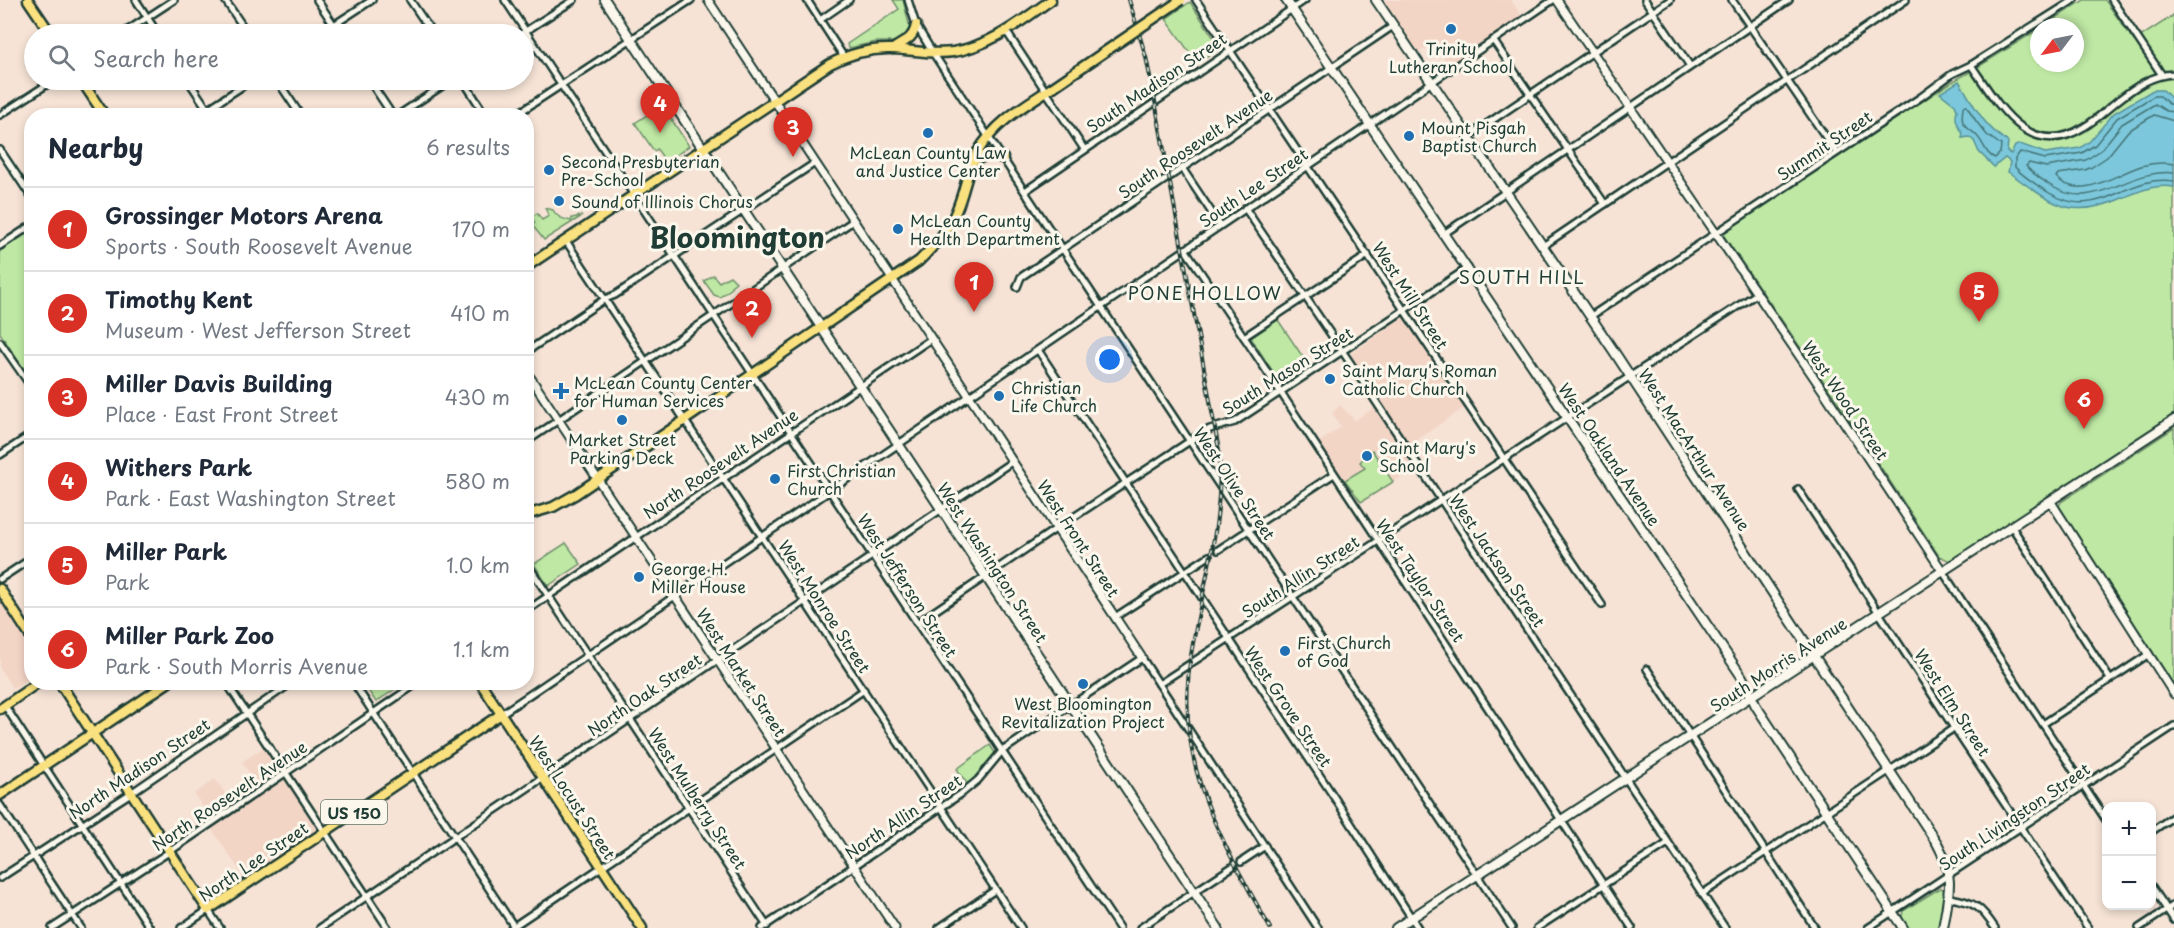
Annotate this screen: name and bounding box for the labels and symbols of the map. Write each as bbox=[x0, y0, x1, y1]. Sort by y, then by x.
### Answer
north arrow bbox=[2030, 18, 2084, 72]
marker: Trinity Lutheran School bbox=[1444, 22, 1458, 36]
street label: South Madison Street bbox=[1081, 26, 1231, 138]
place label: Trinity Lutheran School bbox=[1389, 36, 1513, 78]
street label: South Roosevelt Avenue bbox=[1113, 82, 1277, 204]
pin: 4 bbox=[640, 84, 680, 133]
street label: Summit Street bbox=[1772, 104, 1877, 186]
pin: 3 bbox=[774, 108, 812, 157]
place label: Mount Pisgah Baptist Church bbox=[1421, 115, 1537, 157]
marker: McLean County Law and Justice Center bbox=[921, 126, 935, 140]
marker: Mount Pisgah Baptist Church bbox=[1402, 129, 1416, 143]
place label: McLean County Law and Justice Center bbox=[850, 140, 1007, 182]
street label: South Lee Street bbox=[1194, 141, 1313, 232]
place label: Second Presbyterian Pre-School bbox=[561, 149, 720, 191]
marker: Second Presbyterian Pre-School bbox=[542, 163, 556, 177]
place label: Sound of Illinois Chorus bbox=[571, 189, 753, 213]
marker: Sound of Illinois Chorus bbox=[552, 194, 566, 208]
place label: McLean County Health Department bbox=[910, 208, 1060, 250]
district label: Bloomington bbox=[649, 215, 825, 258]
marker: McLean County Health Department bbox=[891, 222, 905, 236]
street label: West Mill Street bbox=[1367, 237, 1455, 354]
pin: 1 bbox=[954, 262, 994, 312]
district label: SOUTH HILL bbox=[1459, 263, 1585, 290]
pin: 5 bbox=[1960, 272, 1998, 322]
district label: PONE HOLLOW bbox=[1128, 279, 1282, 306]
pin: 2 bbox=[732, 288, 771, 338]
street label: South Mason Street bbox=[1217, 320, 1357, 420]
street label: West Wood Street bbox=[1797, 335, 1895, 465]
your location bbox=[1095, 345, 1124, 374]
place label: Saint Mary's Roman Catholic Church bbox=[1342, 358, 1497, 400]
street label: West MacArthur Avenue bbox=[1633, 363, 1757, 535]
place label: McLean County Center for Human Services bbox=[574, 370, 753, 412]
marker: Saint Mary's Roman Catholic Church bbox=[1323, 372, 1337, 386]
place label: Christian Life Church bbox=[1011, 375, 1097, 417]
street label: West Oakland Avenue bbox=[1553, 378, 1667, 531]
pin: 6 bbox=[2064, 380, 2104, 429]
marker: McLean County Center for Human Services bbox=[552, 382, 570, 400]
marker: Christian Life Church bbox=[992, 389, 1006, 403]
street label: North Roosevelt Avenue bbox=[638, 402, 802, 524]
marker: Market Street Parking Deck bbox=[615, 413, 629, 427]
street label: West Olive Street bbox=[1188, 422, 1282, 545]
place label: Market Street Parking Deck bbox=[568, 427, 676, 469]
place label: Saint Mary's School bbox=[1379, 435, 1476, 477]
marker: Saint Mary's School bbox=[1360, 449, 1374, 463]
place label: First Christian Church bbox=[787, 458, 896, 500]
marker: First Christian Church bbox=[768, 472, 782, 486]
street label: West Front Street bbox=[1032, 475, 1126, 602]
street label: West Washington Street bbox=[932, 477, 1054, 647]
street label: West Jackson Street bbox=[1444, 488, 1552, 632]
street label: West Jefferson Street bbox=[852, 508, 964, 662]
street label: West Taylor Street bbox=[1371, 514, 1471, 647]
street label: South Allin Street bbox=[1237, 529, 1364, 623]
street label: West Monroe Street bbox=[773, 535, 877, 678]
place label: George H. Miller House bbox=[651, 556, 746, 598]
marker: George H. Miller House bbox=[632, 570, 646, 584]
street label: West Market Street bbox=[691, 603, 793, 741]
street label: South Morris Avenue bbox=[1705, 611, 1851, 717]
place label: First Church of God bbox=[1297, 630, 1391, 672]
street label: West Grove Street bbox=[1240, 641, 1339, 772]
marker: First Church of God bbox=[1278, 644, 1292, 658]
street label: West Elm Street bbox=[1909, 644, 1997, 761]
street label: North Oak Street bbox=[582, 647, 706, 741]
marker: West Bloomington Revitalization Project bbox=[1076, 677, 1090, 691]
place label: West Bloomington Revitalization Project bbox=[1001, 691, 1165, 733]
street label: North Madison Street bbox=[64, 712, 215, 824]
street label: West Mulberry Street bbox=[643, 722, 753, 874]
street label: West Locust Street bbox=[524, 730, 622, 864]
street label: North Roosevelt Avenue bbox=[147, 734, 311, 856]
street label: South Livingston Street bbox=[1934, 756, 2095, 876]
street label: North Allin Street bbox=[840, 768, 967, 864]
road number: US 150 bbox=[321, 800, 387, 824]
street label: North Lee Street bbox=[193, 815, 313, 907]

